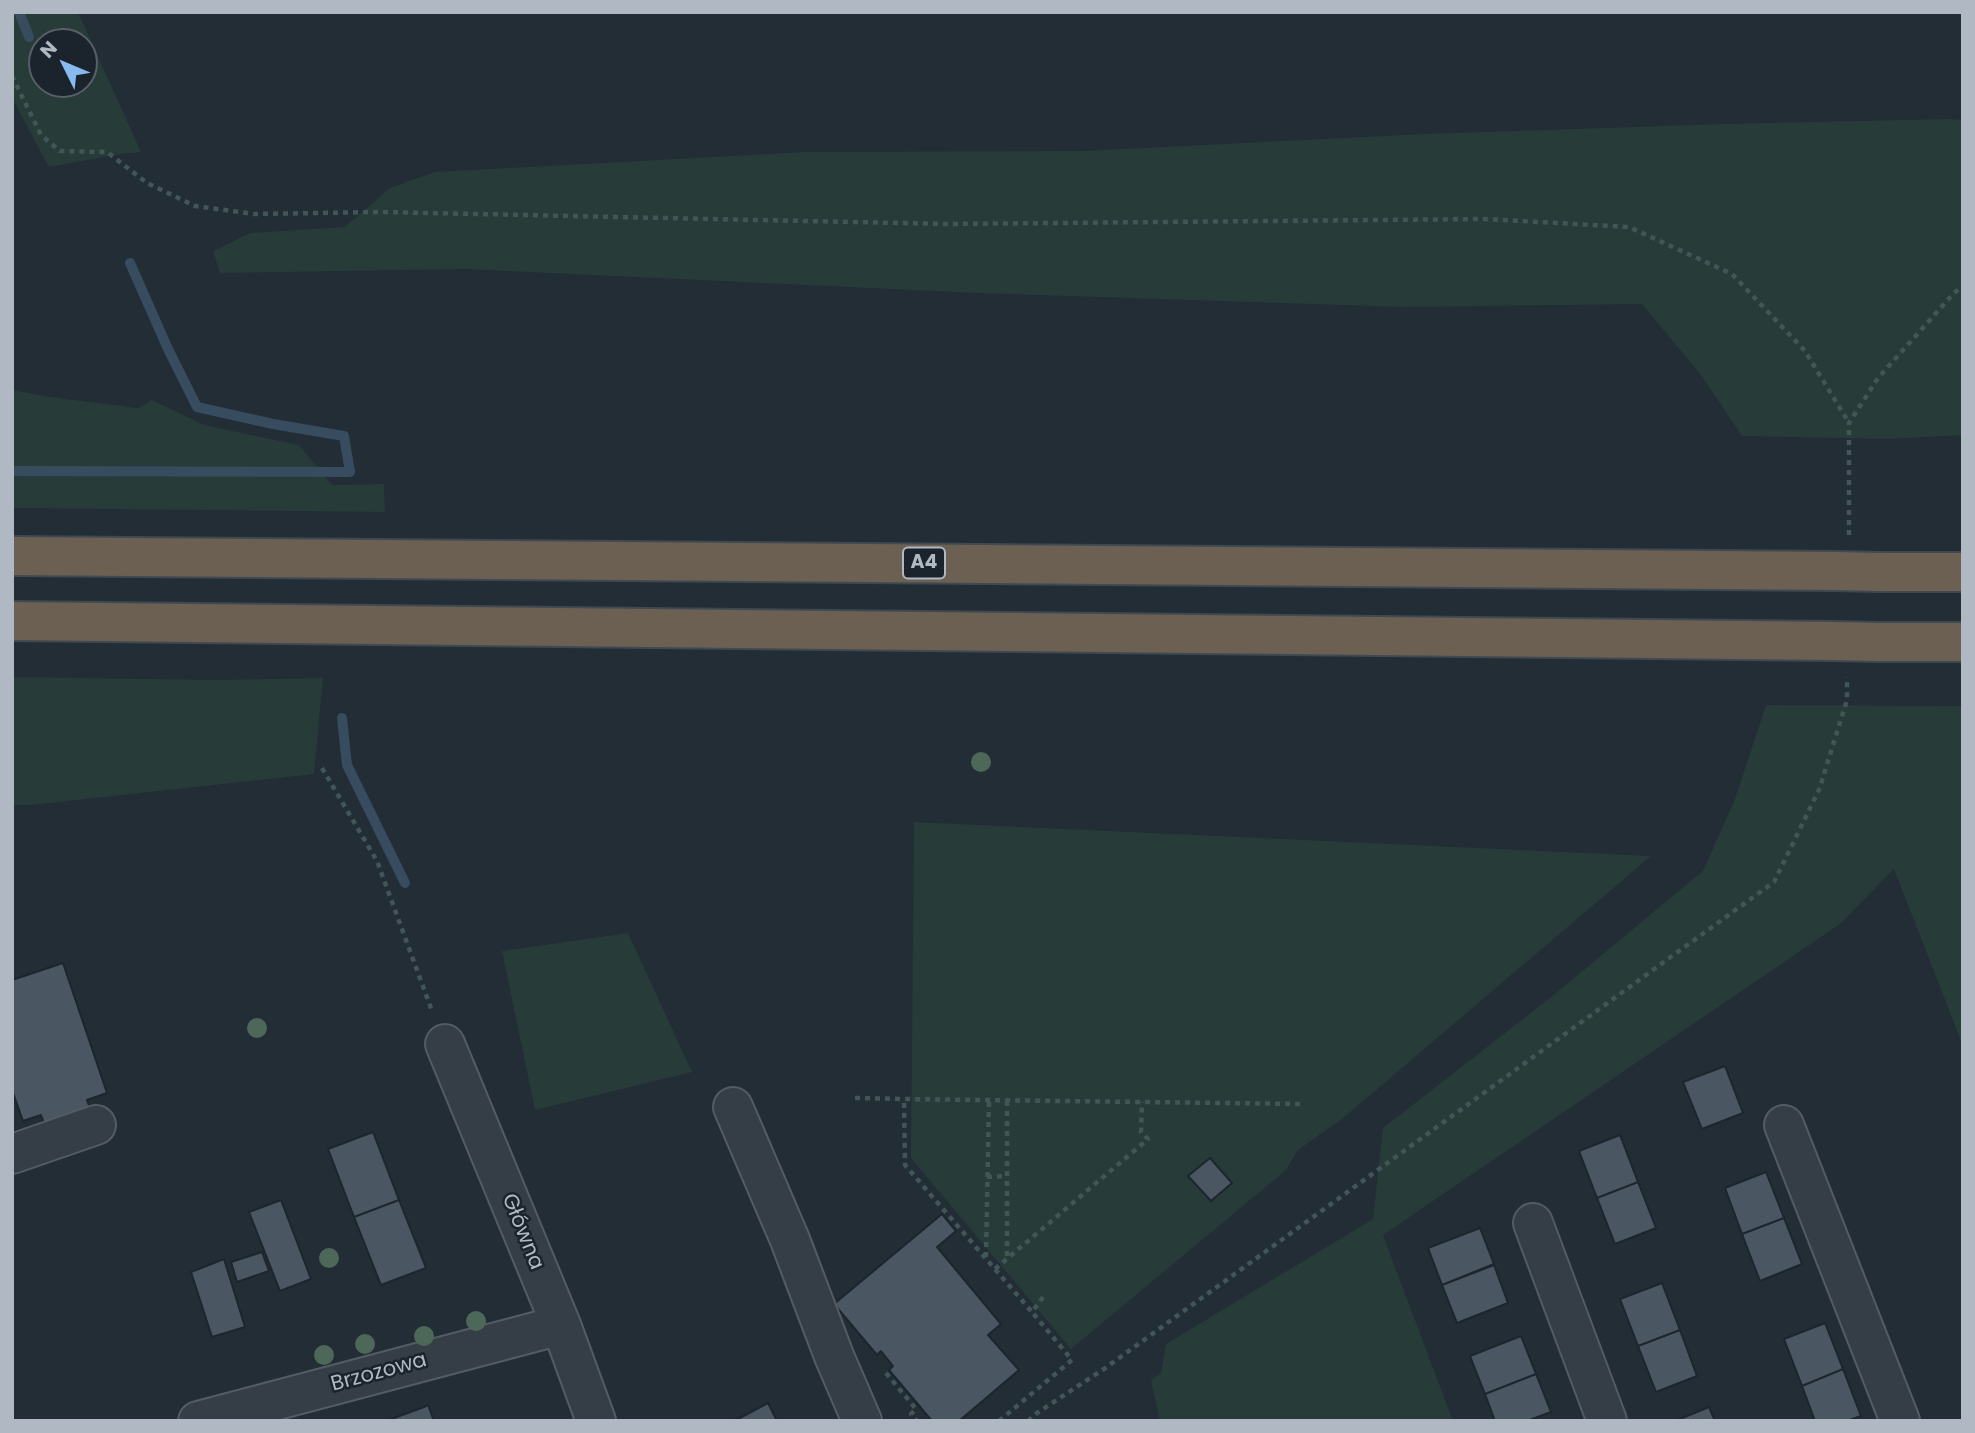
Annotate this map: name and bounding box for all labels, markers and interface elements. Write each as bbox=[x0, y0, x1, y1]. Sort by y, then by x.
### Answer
north arrow bbox=[28, 28, 98, 98]
text: N bbox=[34, 35, 63, 64]
road number: A4 bbox=[903, 548, 945, 578]
street label: Główna bbox=[495, 1190, 549, 1274]
street label: Brzozowa bbox=[328, 1348, 430, 1398]

